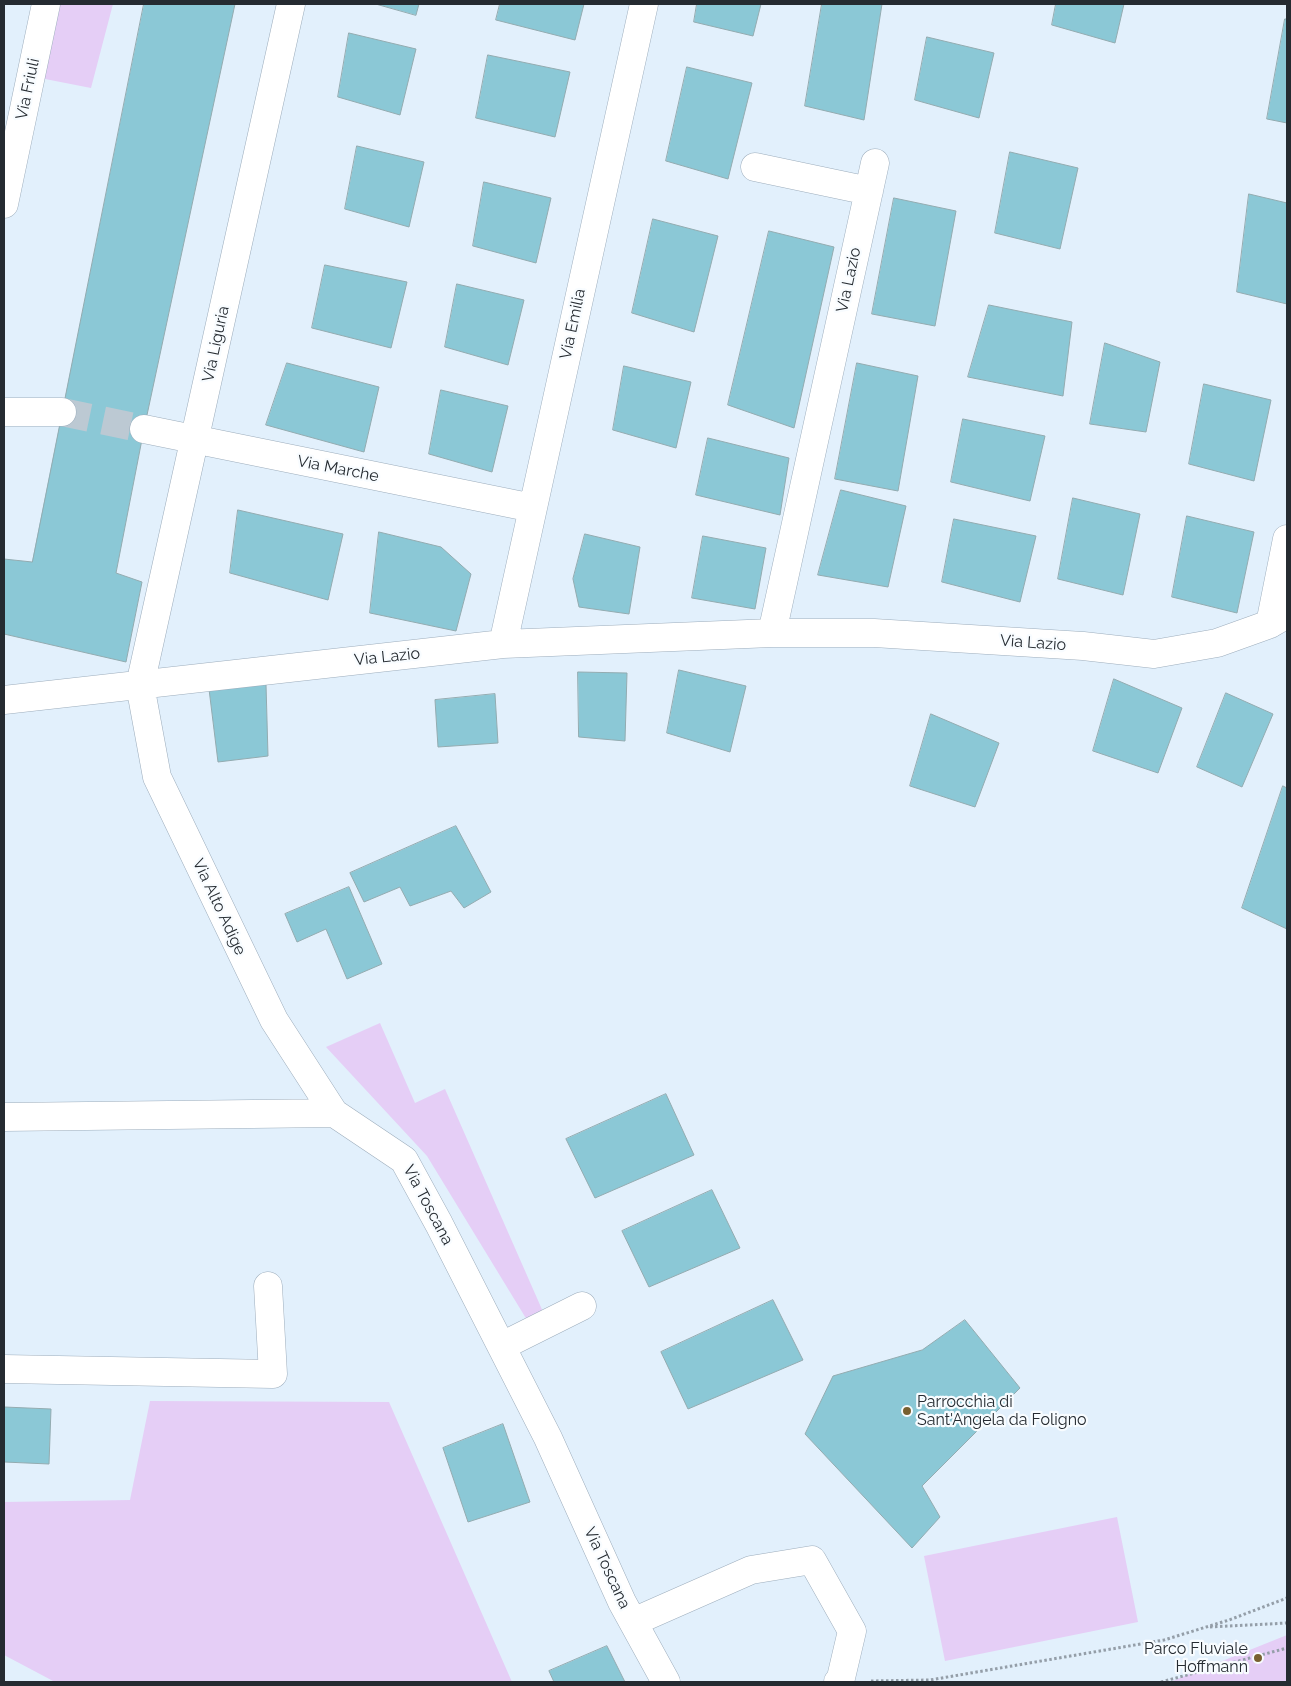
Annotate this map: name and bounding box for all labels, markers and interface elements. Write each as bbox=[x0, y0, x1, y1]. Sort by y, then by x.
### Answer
street label: Via Friuli bbox=[12, 56, 44, 122]
street label: Via Lazio bbox=[833, 246, 865, 314]
street label: Via Emilia bbox=[556, 287, 590, 361]
street label: Via Liguria bbox=[199, 304, 233, 384]
street label: Via Marche bbox=[296, 452, 380, 486]
street label: Via Lazio bbox=[999, 631, 1067, 655]
street label: Via Lazio bbox=[353, 644, 421, 670]
street label: Via Alto Adige bbox=[188, 856, 250, 958]
street label: Via Toscana bbox=[399, 1162, 457, 1248]
place label: Parrocchia di Sant'Angela da Foligno bbox=[917, 1392, 1086, 1430]
marker: Parrocchia di Sant'Angela da Foligno bbox=[901, 1405, 913, 1417]
street label: Via Toscana bbox=[580, 1524, 634, 1612]
place label: Parco Fluviale Hoffmann bbox=[1144, 1639, 1248, 1677]
marker: Parco Fluviale Hoffmann bbox=[1252, 1652, 1264, 1664]

